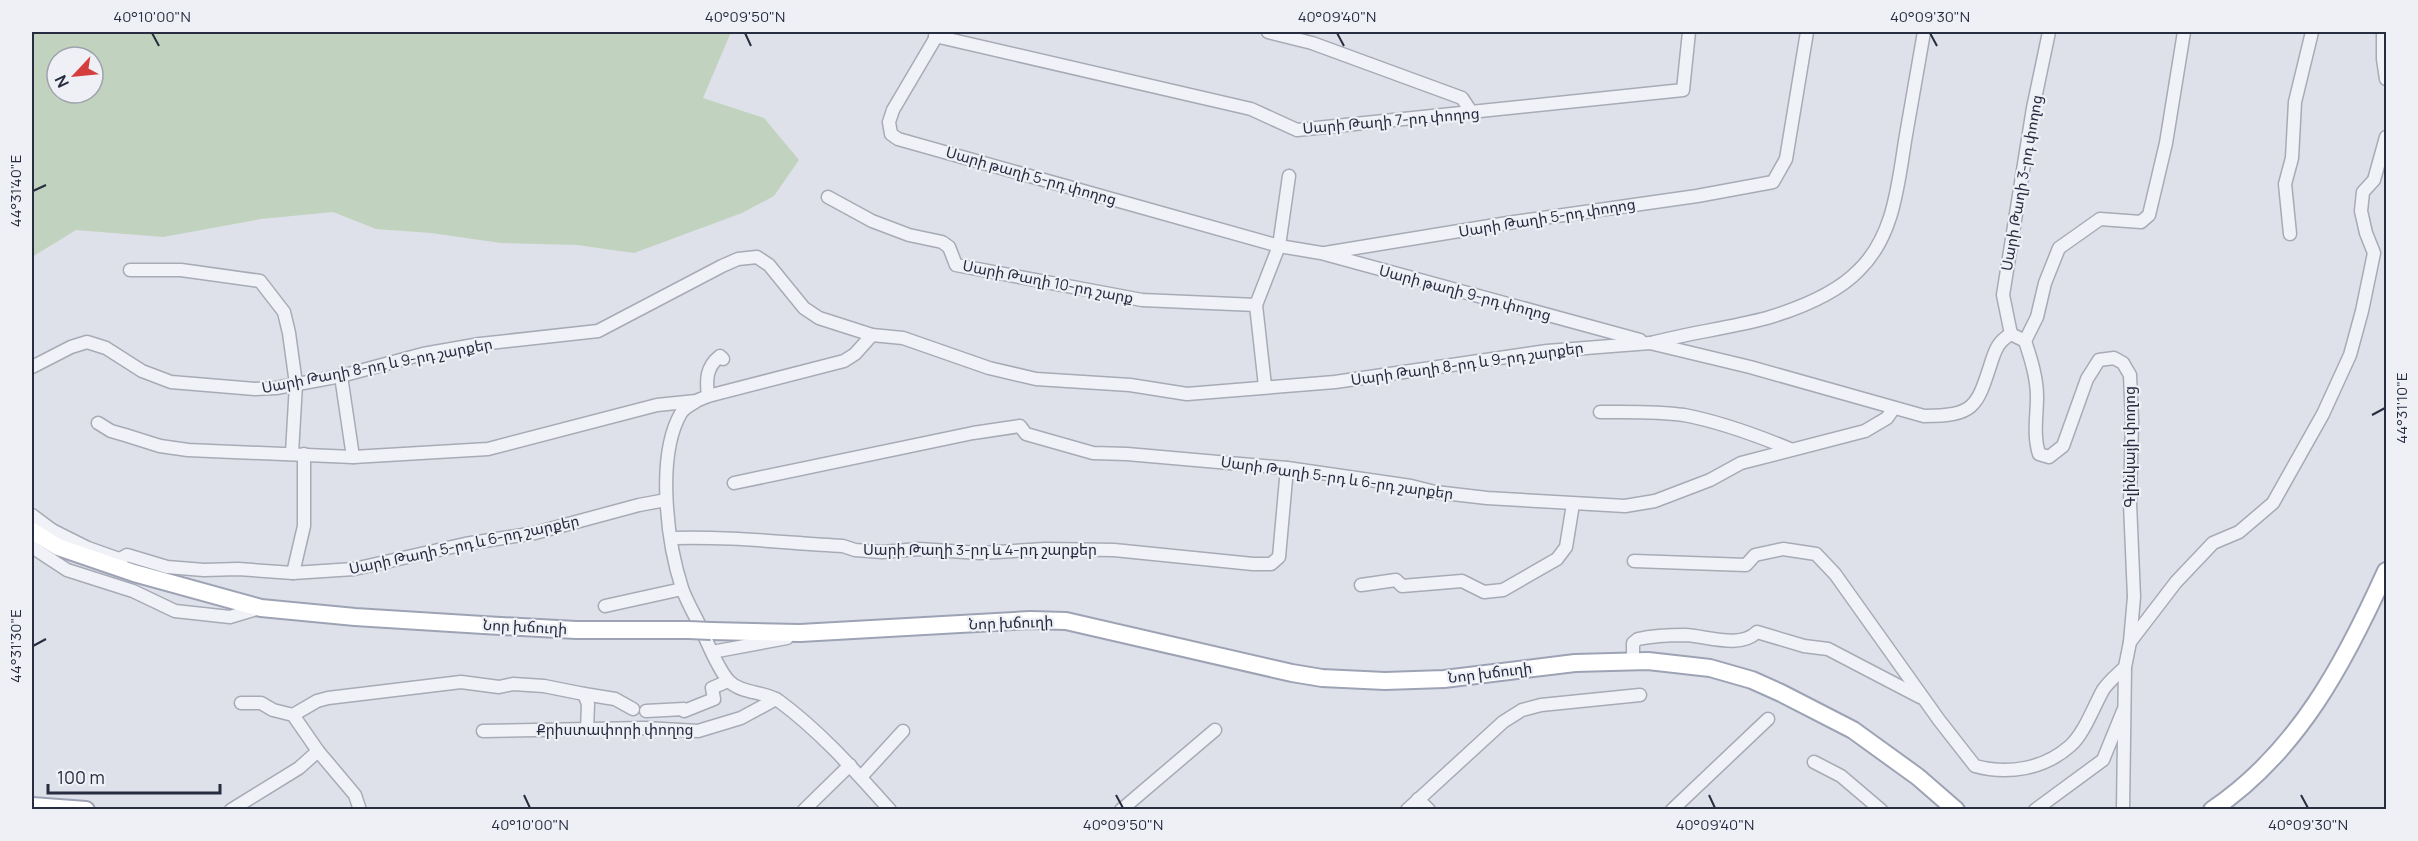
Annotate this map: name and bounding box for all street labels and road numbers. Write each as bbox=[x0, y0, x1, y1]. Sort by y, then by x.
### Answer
street label: Սարի Թաղի 3-րդ փողոց bbox=[1996, 93, 2047, 273]
street label: Սարի Թաղի 7-րդ փողոց bbox=[1302, 102, 1480, 139]
street label: Սարի թաղի 5-րդ փողոց bbox=[943, 141, 1119, 210]
street label: Սարի Թաղի 5-րդ փողոց bbox=[1457, 193, 1637, 242]
street label: Սարի Թաղի 10-րդ շարք bbox=[961, 255, 1135, 308]
street label: Սարի թաղի 9-րդ փողոց bbox=[1377, 259, 1554, 326]
street label: Սարի Թաղի 8-րդ և 9-րդ շարքեր bbox=[260, 333, 494, 398]
street label: Սարի Թաղի 8-րդ և 9-րդ շարքեր bbox=[1349, 337, 1585, 390]
street label: Գլինկայի փողոց bbox=[2119, 386, 2140, 508]
street label: Սարի Թաղի 5-րդ և 6-րդ շարքեր bbox=[1219, 451, 1455, 504]
street label: Սարի Թաղի 5-րդ և 6-րդ շարքեր bbox=[347, 510, 581, 579]
street label: Սարի Թաղի 3-րդ և 4-րդ շարքեր bbox=[863, 539, 1097, 560]
street label: Նոր խճուղի bbox=[968, 611, 1054, 634]
street label: Նոր խճուղի bbox=[482, 614, 568, 639]
street label: Նոր խճուղի bbox=[1447, 657, 1533, 688]
street label: Քրիստափորի փողոց bbox=[536, 719, 694, 740]

